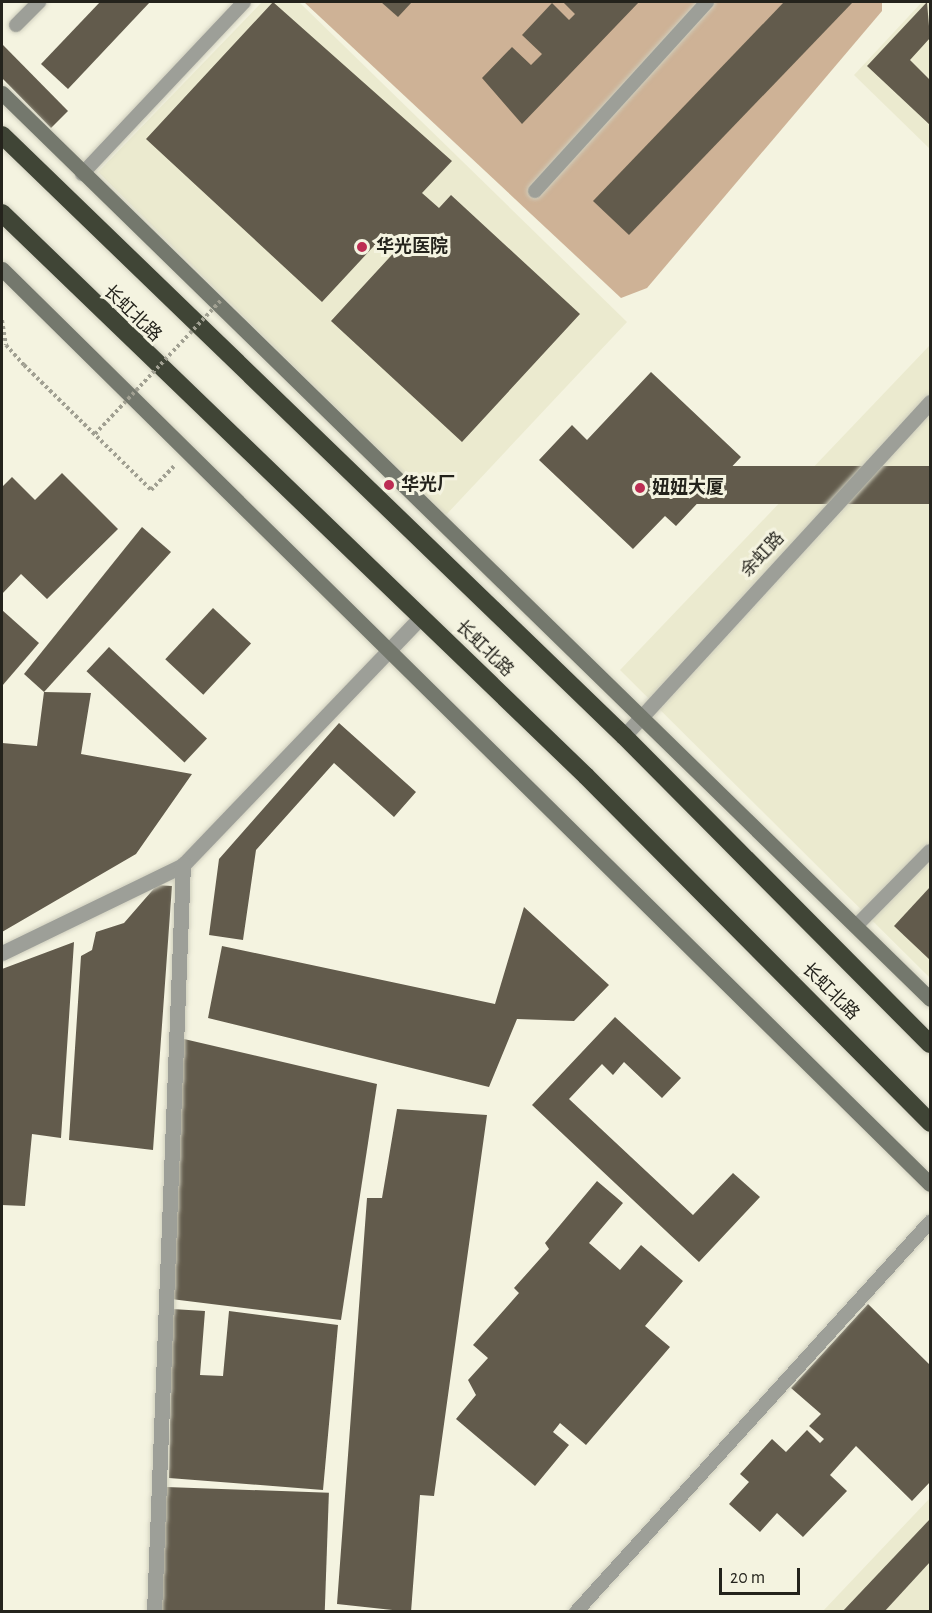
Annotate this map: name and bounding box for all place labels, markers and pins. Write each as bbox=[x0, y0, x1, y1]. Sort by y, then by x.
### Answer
place label: 华光医院 bbox=[376, 236, 448, 258]
marker: 华光医院 bbox=[353, 238, 371, 256]
place label: 华光厂 bbox=[401, 474, 455, 496]
place label: 妞妞大厦 bbox=[652, 477, 724, 499]
marker: 华光厂 bbox=[382, 478, 396, 492]
marker: 妞妞大厦 bbox=[633, 481, 647, 495]

